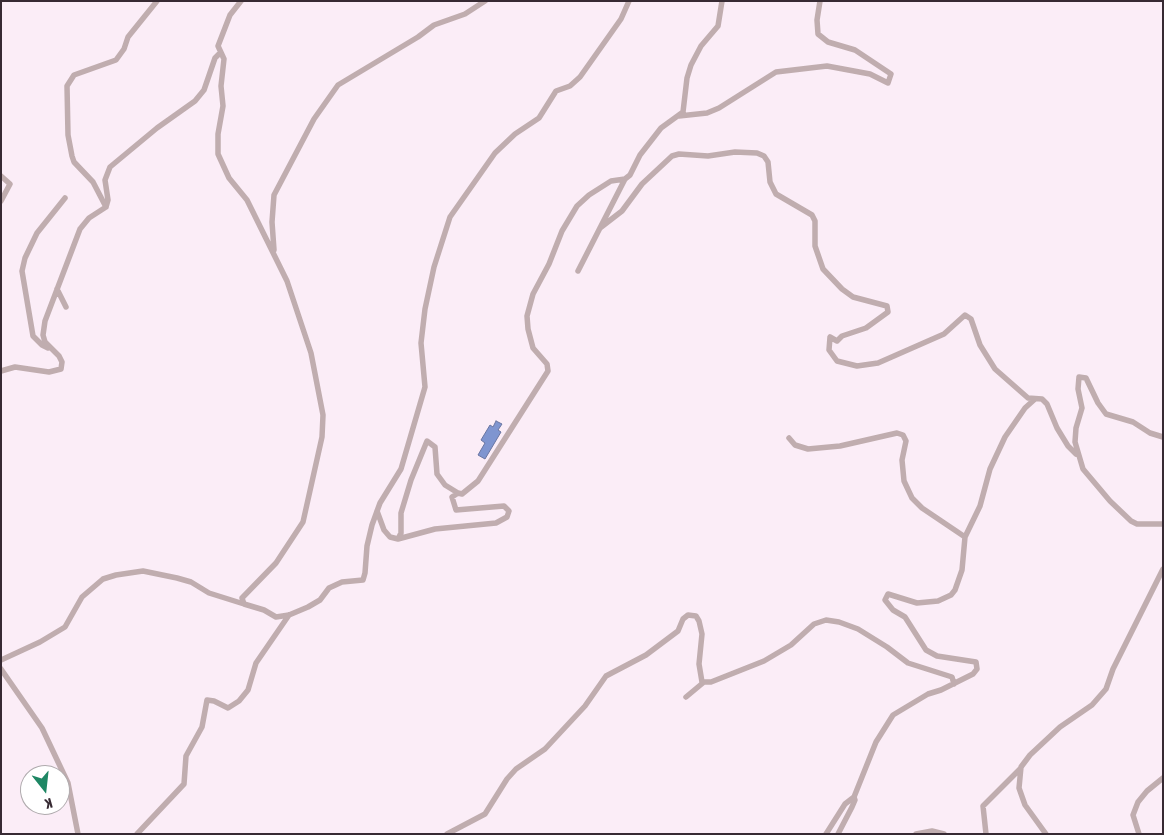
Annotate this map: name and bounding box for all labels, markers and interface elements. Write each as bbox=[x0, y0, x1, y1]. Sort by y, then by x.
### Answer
north arrow bbox=[20, 765, 70, 815]
text: K bbox=[43, 795, 54, 812]

